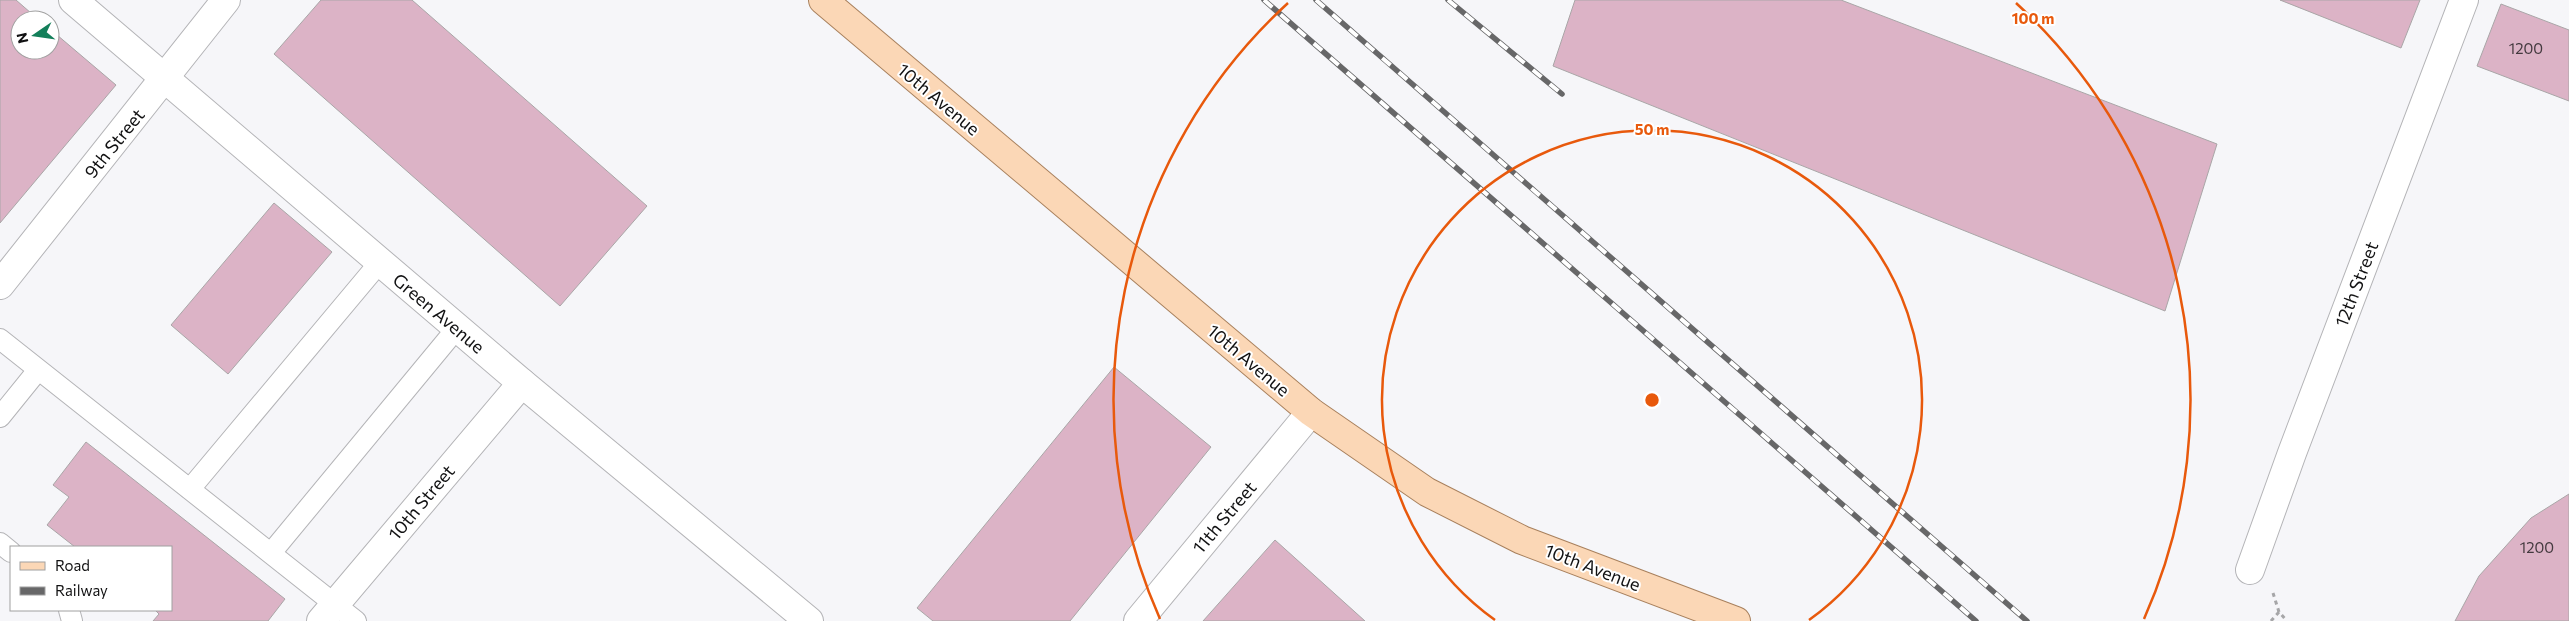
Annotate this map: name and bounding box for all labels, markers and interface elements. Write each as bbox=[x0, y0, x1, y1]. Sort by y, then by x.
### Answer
text: 100 m bbox=[2012, 9, 2054, 27]
north arrow bbox=[10, 10, 60, 60]
text: N bbox=[12, 31, 31, 45]
house number: 1200 bbox=[2509, 39, 2543, 57]
street label: 10th Avenue bbox=[893, 58, 985, 140]
street label: 9th Street bbox=[79, 104, 149, 182]
text: 50 m bbox=[1635, 120, 1669, 138]
street label: 12th Street bbox=[2330, 238, 2382, 330]
street label: Green Avenue bbox=[389, 268, 489, 358]
street label: 10th Avenue bbox=[1203, 319, 1295, 401]
centre of rings bbox=[1643, 391, 1661, 409]
street label: 10th Street bbox=[383, 460, 459, 544]
street label: 11th Street bbox=[1187, 476, 1261, 558]
house number: 1200 bbox=[2520, 538, 2554, 556]
street label: 10th Avenue bbox=[1542, 539, 1644, 595]
legend bbox=[10, 546, 172, 611]
text: Road bbox=[55, 556, 90, 574]
text: Railway bbox=[55, 581, 108, 599]

